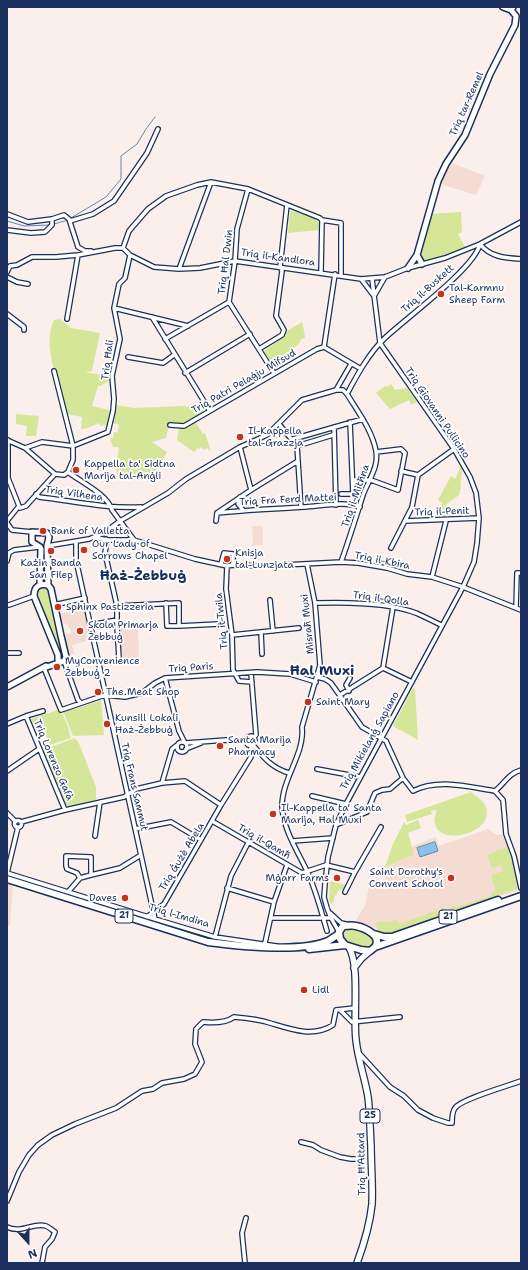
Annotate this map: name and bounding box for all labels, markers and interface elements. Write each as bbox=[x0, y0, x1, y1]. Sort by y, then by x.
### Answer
street label: Triq tar-Remel bbox=[447, 70, 487, 138]
street label: Triq Ħal Dwin bbox=[216, 229, 236, 295]
street label: Triq il-Kandlora bbox=[240, 247, 316, 269]
street label: Triq il-Buskett bbox=[399, 262, 457, 316]
place label: Tal-Karmnu Sheep Farm bbox=[449, 282, 505, 306]
marker: Tal-Karmnu Sheep Farm bbox=[436, 289, 446, 299]
street label: Triq Ħali bbox=[100, 339, 116, 381]
street label: Triq Patri Pelaġju Mifsud bbox=[190, 347, 298, 417]
street label: Triq Giovanni Pullicino bbox=[402, 365, 472, 461]
place label: Il-Kappella tal-Grazzja bbox=[248, 425, 303, 448]
marker: Il-Kappella tal-Grazzja bbox=[235, 432, 245, 442]
place label: Kappella ta' Sidtna Marija tal-Anġli bbox=[84, 458, 175, 482]
street label: Triq il-Mitħna bbox=[340, 463, 372, 529]
marker: Kappella ta' Sidtna Marija tal-Anġli bbox=[71, 465, 81, 475]
street label: Triq Vilhena bbox=[44, 484, 104, 504]
street label: Triq Fra Ferd Mattei bbox=[239, 491, 337, 509]
street label: Triq il-Penit bbox=[414, 505, 470, 519]
place label: Bank of Valletta bbox=[51, 525, 129, 537]
marker: Bank of Valletta bbox=[38, 526, 48, 536]
place label: Our Lady of Sorrows Chapel bbox=[92, 538, 167, 562]
marker: Our Lady of Sorrows Chapel bbox=[79, 545, 89, 555]
marker: Każin Banda San Filep bbox=[46, 546, 56, 556]
place label: Knisja tal-Lunzjata bbox=[235, 547, 294, 570]
street label: Triq il-Kbira bbox=[353, 550, 411, 572]
marker: Knisja tal-Lunzjata bbox=[222, 554, 232, 564]
place label: Każin Banda San Filep bbox=[21, 557, 81, 580]
district label: Ħaż-Żebbuġ bbox=[100, 568, 186, 584]
street label: Triq il-Qolla bbox=[352, 589, 410, 609]
street label: Triq it-Twila bbox=[213, 592, 231, 650]
street label: Misraħ Muxi bbox=[299, 593, 317, 655]
place label: Sphinx Pastizzeria bbox=[66, 601, 154, 613]
marker: Sphinx Pastizzeria bbox=[53, 602, 63, 612]
place label: Skola Primarja Żebbuġ bbox=[88, 619, 158, 642]
marker: Skola Primarja Żebbuġ bbox=[75, 626, 85, 636]
place label: MyConvenience Żebbuġ 2 bbox=[65, 655, 140, 678]
street label: Triq Paris bbox=[168, 660, 214, 676]
marker: MyConvenience Żebbuġ 2 bbox=[52, 662, 62, 672]
district label: Ħal Muxi bbox=[290, 663, 354, 679]
place label: The Meat Shop bbox=[106, 686, 179, 698]
marker: The Meat Shop bbox=[93, 687, 103, 697]
street label: Triq Mikielanġ Sapiano bbox=[338, 690, 402, 792]
place label: Saint Mary bbox=[316, 696, 370, 708]
marker: Saint Mary bbox=[303, 697, 313, 707]
place label: Kunsill Lokali Ħaż-Żebbuġ bbox=[115, 712, 178, 736]
street label: Triq Lorenzo Gafà bbox=[31, 718, 75, 802]
marker: Kunsill Lokali Ħaż-Żebbuġ bbox=[102, 719, 112, 729]
place label: Santa Marija Pharmacy bbox=[228, 734, 291, 758]
marker: Santa Marija Pharmacy bbox=[215, 741, 225, 751]
street label: Triq Frans Sammut bbox=[118, 742, 150, 832]
place label: Il-Kappella ta' Santa Marija, Ħal Muxi bbox=[281, 802, 381, 826]
marker: Il-Kappella ta' Santa Marija, Ħal Muxi bbox=[268, 809, 278, 819]
street label: Triq Ġużè Abela bbox=[157, 821, 207, 893]
street label: Triq il-Qamħ bbox=[235, 822, 293, 862]
place label: Saint Dorothy's Convent School bbox=[369, 866, 443, 890]
place label: Mġarr Farms bbox=[266, 872, 329, 884]
marker: Mġarr Farms bbox=[332, 873, 342, 883]
marker: Saint Dorothy's Convent School bbox=[446, 873, 456, 883]
place label: Daves bbox=[89, 892, 117, 904]
marker: Daves bbox=[120, 893, 130, 903]
street label: Triq l-Imdina bbox=[147, 902, 211, 930]
road number: 21 bbox=[115, 909, 133, 923]
road number: 21 bbox=[439, 910, 457, 924]
place label: Lidl bbox=[312, 984, 329, 996]
marker: Lidl bbox=[299, 985, 309, 995]
road number: 25 bbox=[360, 1109, 380, 1123]
street label: Triq Ħ'Attard bbox=[355, 1132, 369, 1196]
north arrow bbox=[8, 1222, 48, 1262]
text: N bbox=[26, 1245, 39, 1262]

